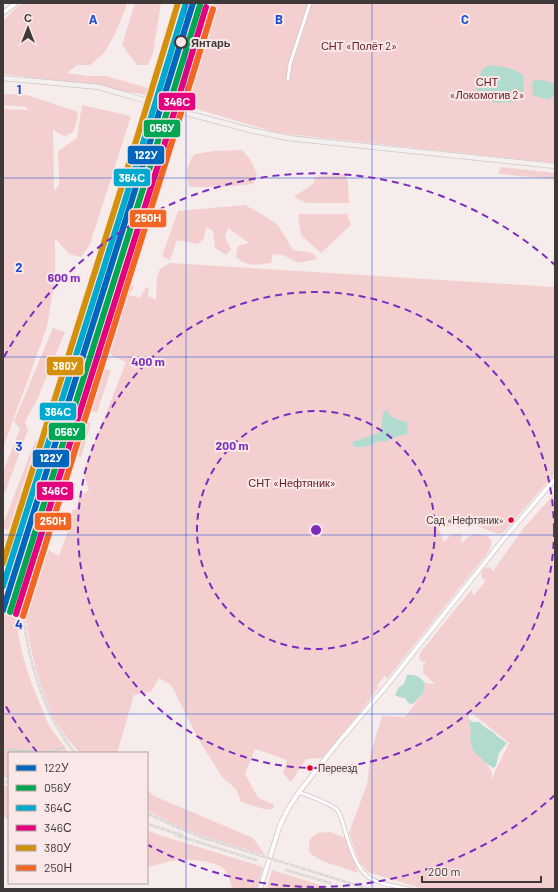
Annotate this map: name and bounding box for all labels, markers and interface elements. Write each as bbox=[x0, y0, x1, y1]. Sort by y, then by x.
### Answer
north arrow bbox=[8, 8, 48, 48]
text: С bbox=[24, 11, 32, 24]
text: A bbox=[89, 11, 98, 27]
text: B bbox=[275, 11, 283, 27]
text: C bbox=[461, 11, 469, 27]
marker: Янтарь bbox=[174, 35, 188, 49]
place label: Янтарь bbox=[191, 36, 231, 49]
park label: СНТ «Полёт 2» bbox=[321, 39, 397, 52]
park label: СНТ «Локомотив 2» bbox=[450, 75, 524, 101]
text: 1 bbox=[17, 81, 21, 97]
line badge: 346С bbox=[158, 92, 196, 111]
text: 346С bbox=[164, 95, 190, 108]
line badge: 056У bbox=[143, 119, 181, 138]
text: 056У bbox=[150, 121, 175, 134]
line badge: 122У bbox=[127, 145, 165, 165]
text: 122У bbox=[134, 148, 158, 161]
line badge: 364С bbox=[113, 168, 151, 187]
text: 364С bbox=[119, 171, 145, 184]
line badge: 250Н bbox=[129, 209, 167, 228]
text: 250Н bbox=[135, 211, 161, 224]
text: 2 bbox=[15, 259, 23, 275]
text: 600 m bbox=[48, 270, 80, 284]
text: 400 m bbox=[131, 354, 165, 368]
line badge: 380У bbox=[46, 356, 84, 376]
text: 380У bbox=[52, 359, 78, 372]
line badge: 364С bbox=[39, 402, 77, 421]
text: 364С bbox=[45, 405, 71, 418]
line badge: 056У bbox=[48, 422, 86, 441]
text: 056У bbox=[55, 425, 80, 438]
text: 3 bbox=[15, 438, 23, 454]
text: 200 m bbox=[216, 438, 248, 452]
line badge: 122У bbox=[32, 449, 70, 468]
text: 122У bbox=[39, 451, 63, 464]
park label: СНТ «Нефтяник» bbox=[248, 476, 336, 489]
line badge: 346С bbox=[36, 481, 74, 501]
text: 346С bbox=[42, 484, 68, 497]
line badge: 250Н bbox=[34, 512, 72, 531]
text: 250Н bbox=[40, 514, 66, 527]
place label: Сад «Нефтяник» bbox=[426, 514, 504, 526]
marker: Сад «Нефтяник» bbox=[506, 515, 516, 525]
centre of rings bbox=[309, 523, 323, 537]
text: 4 bbox=[15, 616, 23, 632]
legend bbox=[8, 752, 148, 884]
text: 122У bbox=[44, 760, 69, 774]
place label: Переезд bbox=[318, 762, 358, 774]
marker: Переезд bbox=[305, 763, 315, 773]
text: 056У bbox=[44, 780, 71, 794]
text: 364С bbox=[44, 800, 72, 814]
text: 346С bbox=[44, 820, 72, 834]
text: 380У bbox=[44, 840, 71, 854]
scale bar bbox=[422, 858, 541, 884]
text: 250Н bbox=[44, 860, 72, 874]
text: 200 m bbox=[428, 864, 460, 878]

